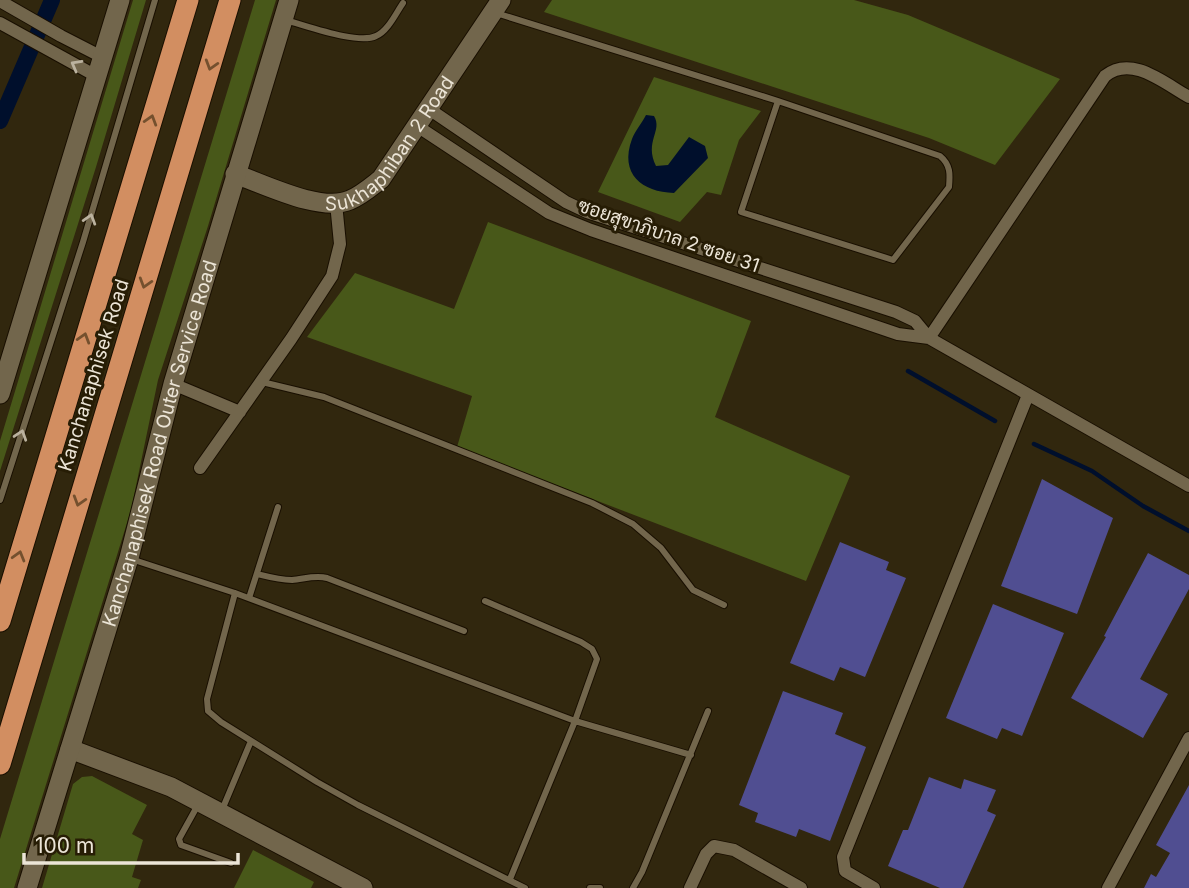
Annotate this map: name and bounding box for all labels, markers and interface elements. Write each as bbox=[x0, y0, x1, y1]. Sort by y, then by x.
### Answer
one-way arrow bbox=[204, 59, 219, 71]
one-way arrow bbox=[71, 60, 84, 73]
street label: Sukhaphiban 2 Road bbox=[325, 72, 459, 215]
one-way arrow bbox=[143, 115, 158, 127]
street label: ซอยสุขาภิบาล 2 ซอย 31 bbox=[575, 194, 763, 278]
one-way arrow bbox=[81, 213, 96, 225]
street label: Kanchanaphisek Road Outer Service Road bbox=[97, 257, 222, 630]
street label: Kanchanaphisek Road bbox=[53, 276, 134, 474]
one-way arrow bbox=[139, 276, 153, 289]
one-way arrow bbox=[76, 332, 91, 344]
one-way arrow bbox=[13, 430, 27, 442]
one-way arrow bbox=[73, 495, 88, 507]
one-way arrow bbox=[11, 550, 26, 562]
scale bar bbox=[24, 822, 238, 866]
text: 100 m bbox=[35, 833, 94, 858]

